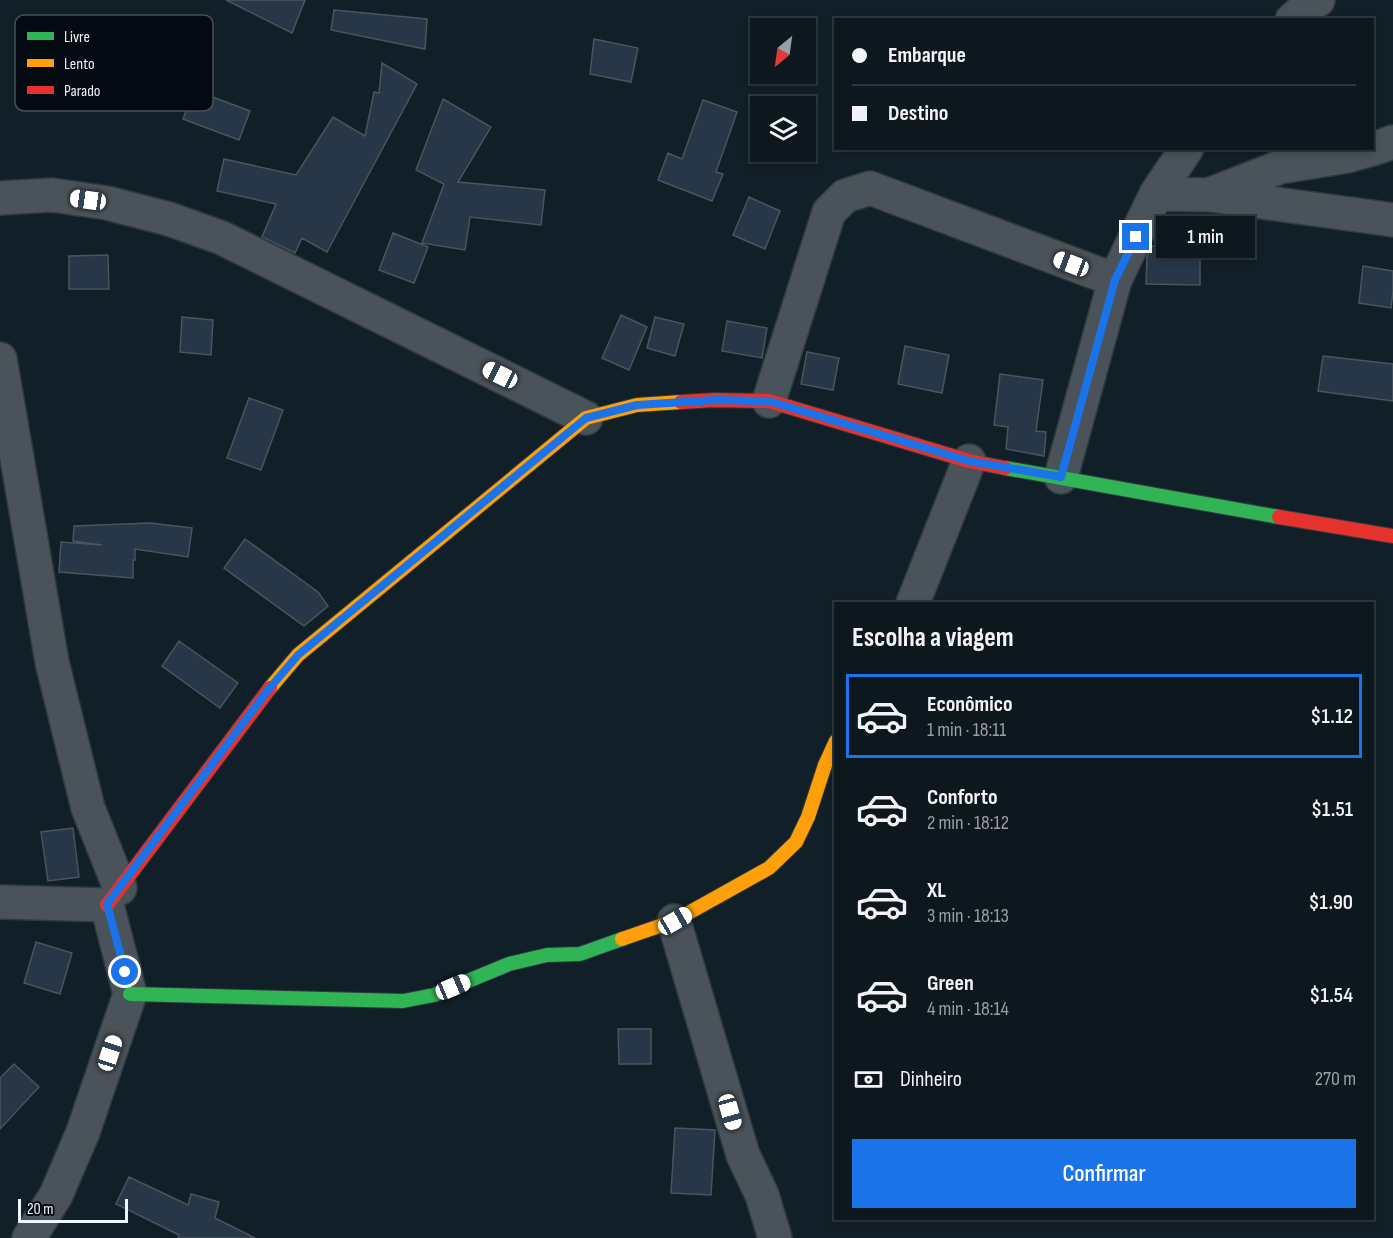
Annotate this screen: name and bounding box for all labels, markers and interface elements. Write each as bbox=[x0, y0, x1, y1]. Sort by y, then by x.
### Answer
legend bbox=[15, 15, 213, 111]
north arrow bbox=[750, 18, 816, 84]
map controls bbox=[750, 18, 816, 162]
text: Livre bbox=[64, 28, 90, 47]
text: Embarque bbox=[888, 42, 966, 69]
text: Lento bbox=[64, 55, 95, 74]
text: Parado bbox=[64, 82, 101, 101]
button: layers bbox=[750, 96, 816, 162]
text: Destino bbox=[888, 100, 948, 127]
car bbox=[69, 189, 107, 211]
callout: 1 min bbox=[1157, 216, 1256, 258]
route end bbox=[1122, 223, 1149, 250]
text: 1 min bbox=[1187, 225, 1224, 249]
car bbox=[1051, 249, 1091, 279]
car bbox=[480, 359, 520, 391]
text: Escolha a viagem bbox=[852, 622, 1014, 654]
icon: car bbox=[855, 689, 909, 743]
text: Econômico bbox=[927, 691, 1013, 718]
text: $1.12 bbox=[1310, 703, 1353, 730]
text: 1 min · 18:11 bbox=[927, 718, 1006, 742]
icon: car bbox=[855, 782, 909, 836]
text: Conforto bbox=[927, 784, 998, 811]
text: $1.51 bbox=[1311, 796, 1353, 823]
text: 2 min · 18:12 bbox=[927, 811, 1009, 835]
icon: car bbox=[855, 875, 909, 929]
text: XL bbox=[927, 877, 946, 904]
text: $1.90 bbox=[1308, 889, 1353, 916]
car bbox=[655, 904, 695, 938]
text: 3 min · 18:13 bbox=[927, 904, 1009, 928]
route start bbox=[111, 958, 138, 985]
icon: car bbox=[855, 968, 909, 1022]
text: Green bbox=[927, 970, 974, 997]
car bbox=[433, 972, 473, 1002]
text: $1.54 bbox=[1309, 982, 1353, 1009]
text: 4 min · 18:14 bbox=[927, 997, 1009, 1021]
car bbox=[96, 1033, 124, 1073]
icon: cash bbox=[852, 1063, 885, 1096]
text: Dinheiro bbox=[900, 1066, 962, 1093]
text: 270 m bbox=[1315, 1067, 1356, 1091]
car bbox=[716, 1092, 744, 1132]
button: Confirmar bbox=[852, 1139, 1356, 1208]
scale bar bbox=[18, 1196, 128, 1224]
text: 20 m bbox=[27, 1200, 54, 1219]

